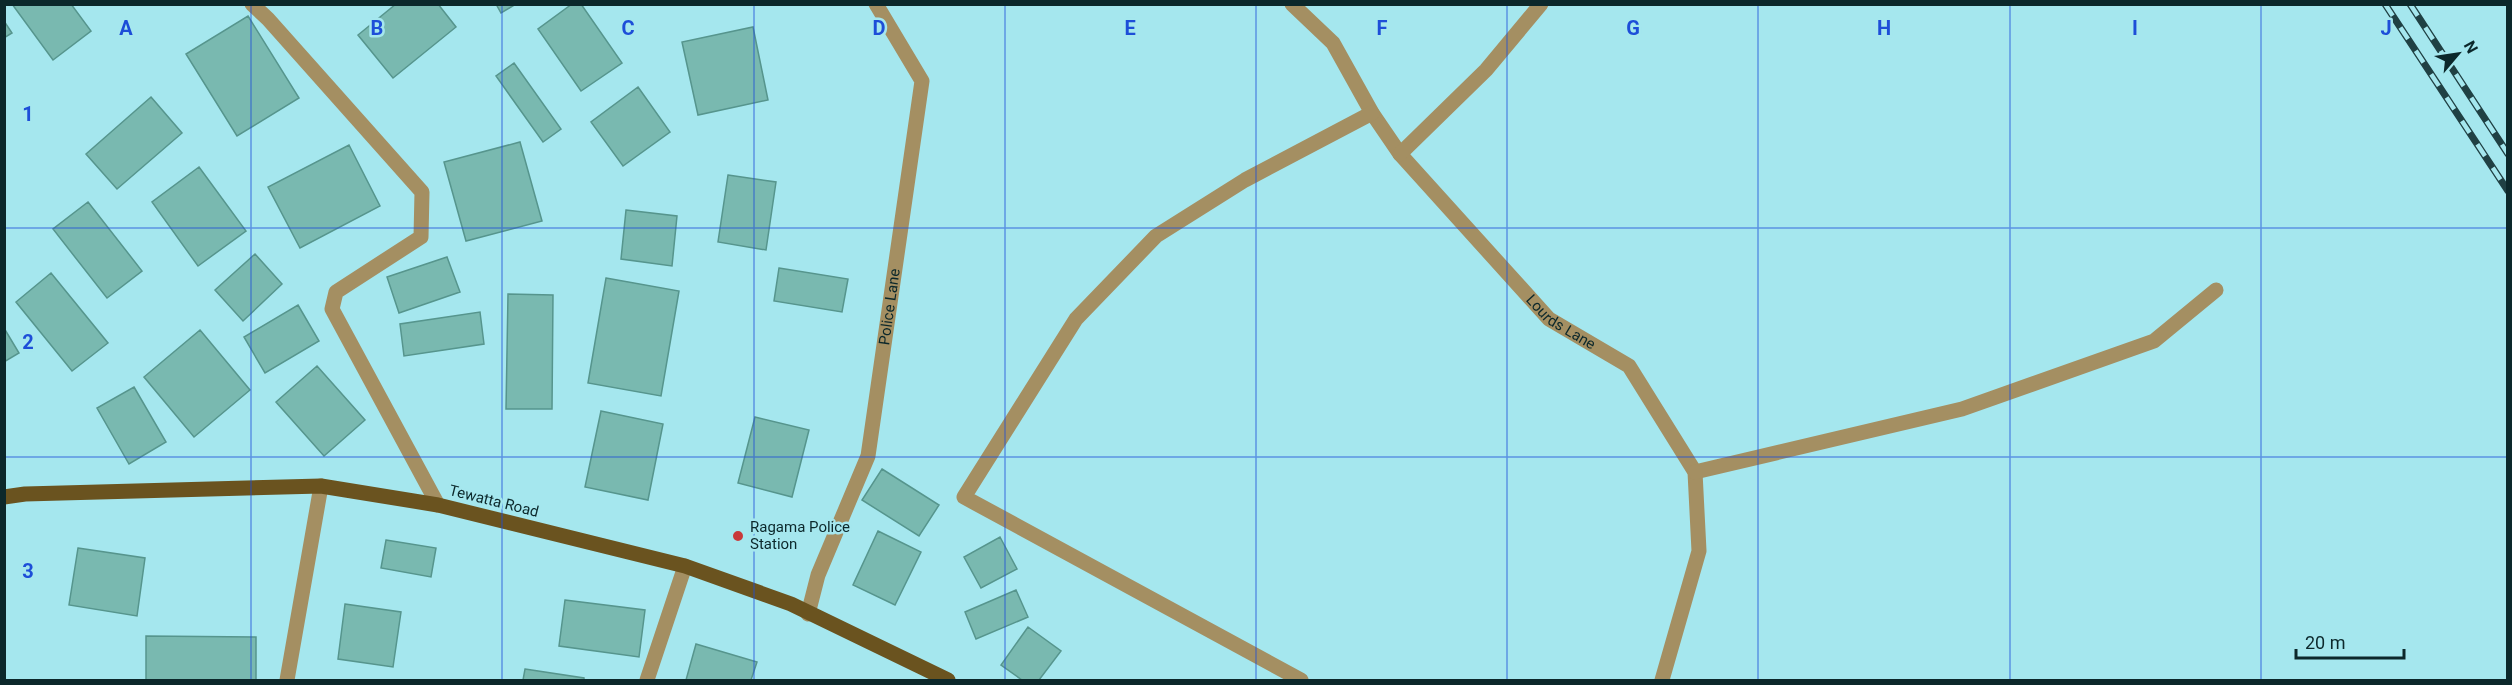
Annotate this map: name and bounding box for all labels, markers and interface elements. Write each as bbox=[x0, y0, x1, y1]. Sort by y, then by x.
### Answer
text: A bbox=[119, 16, 133, 40]
text: B bbox=[371, 16, 383, 40]
text: C bbox=[621, 16, 635, 40]
text: D bbox=[873, 16, 886, 40]
text: E bbox=[1124, 16, 1136, 40]
text: F bbox=[1377, 16, 1388, 40]
text: G bbox=[1626, 16, 1640, 40]
text: H bbox=[1877, 16, 1891, 40]
text: I bbox=[2132, 16, 2138, 40]
text: J bbox=[2380, 16, 2392, 40]
north arrow bbox=[2428, 24, 2488, 84]
text: N bbox=[2460, 37, 2482, 57]
text: 1 bbox=[22, 102, 34, 126]
street label: Police Lane bbox=[875, 267, 904, 346]
street label: Lourds Lane bbox=[1522, 291, 1599, 353]
text: 2 bbox=[22, 330, 34, 354]
street label: Tewatta Road bbox=[447, 481, 541, 521]
place label: Ragama Police Station bbox=[750, 518, 850, 553]
marker: Ragama Police Station bbox=[731, 529, 745, 543]
text: 3 bbox=[22, 559, 34, 583]
scale bar bbox=[2296, 622, 2404, 660]
text: 20 m bbox=[2305, 632, 2345, 653]

